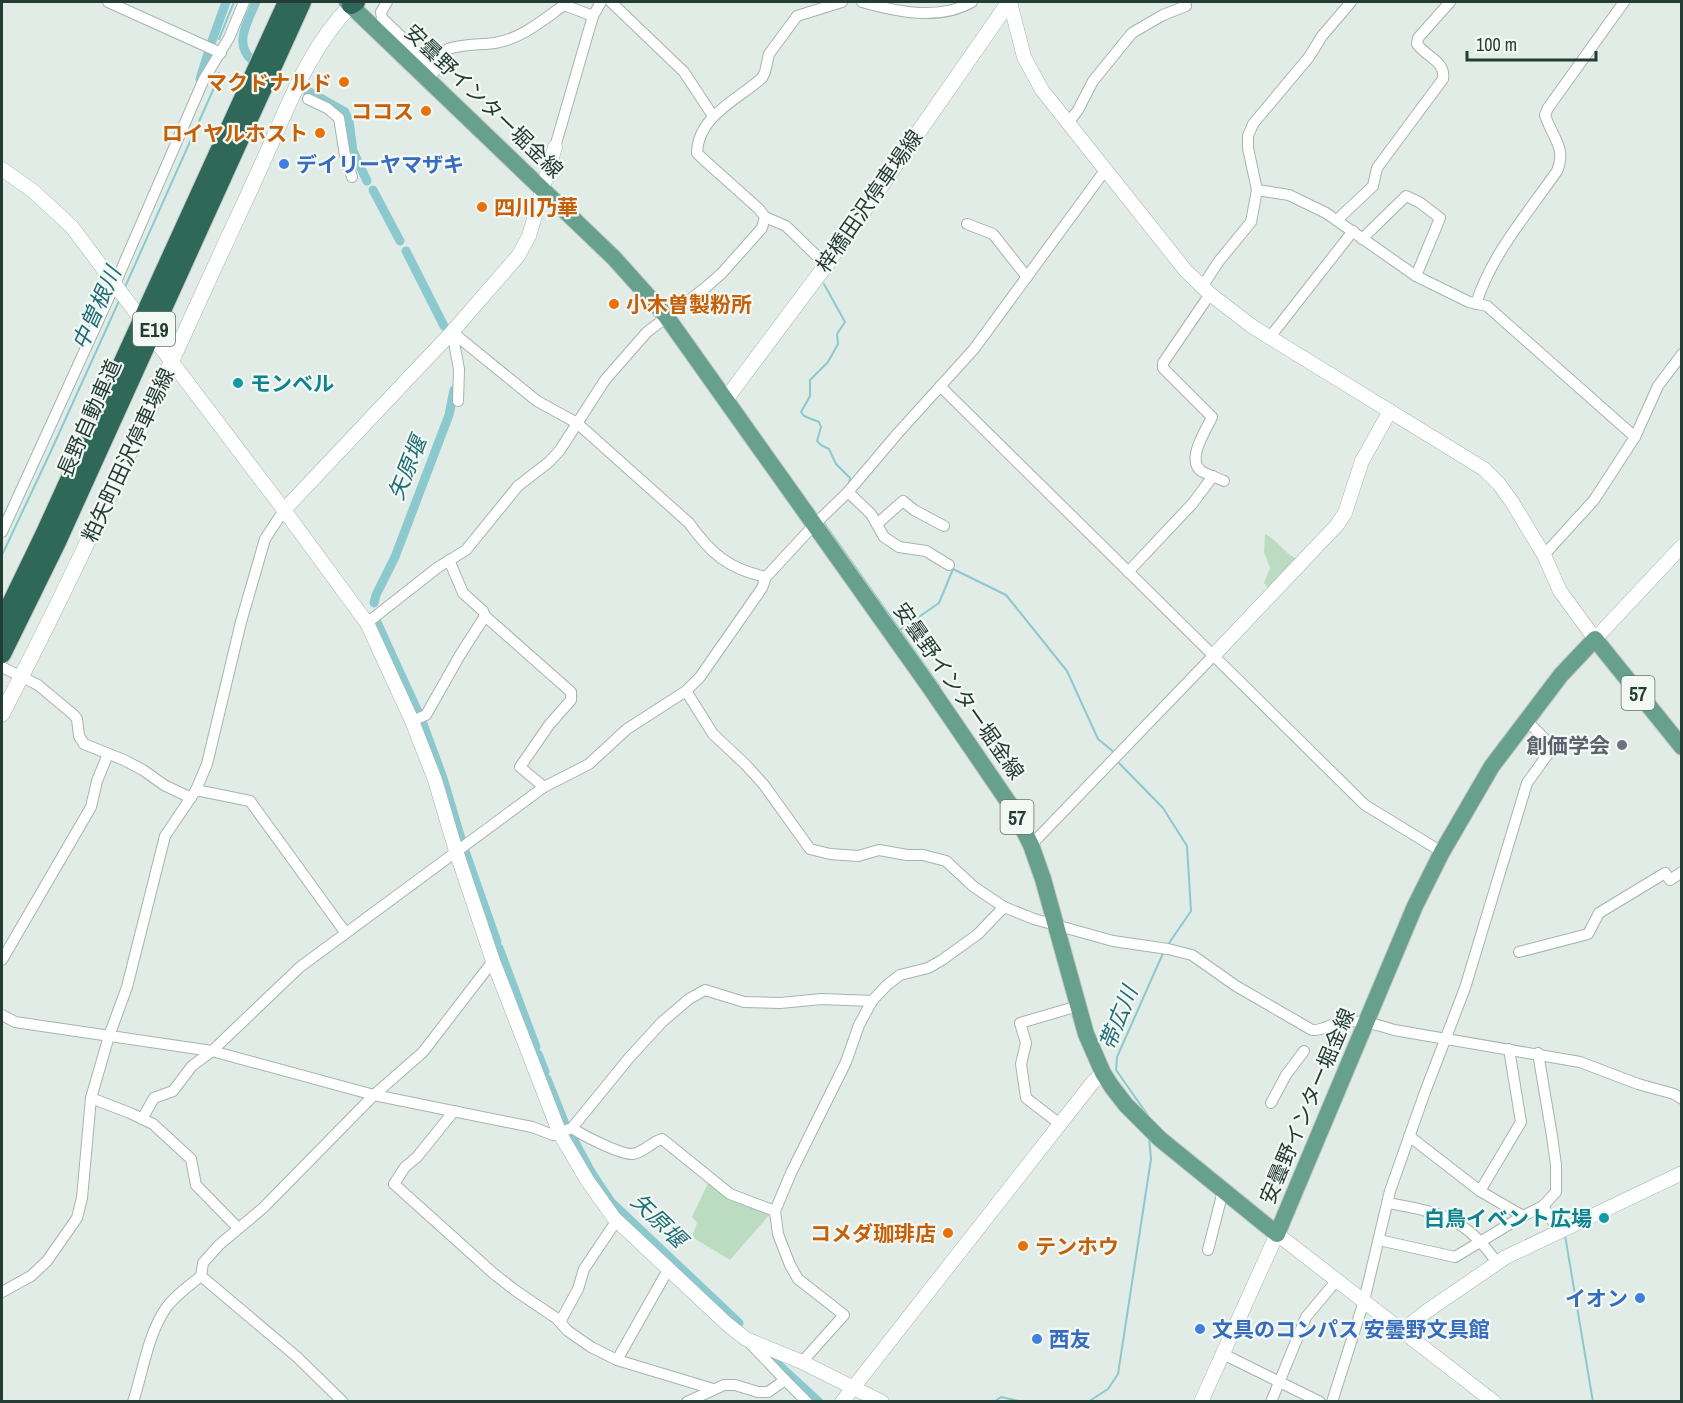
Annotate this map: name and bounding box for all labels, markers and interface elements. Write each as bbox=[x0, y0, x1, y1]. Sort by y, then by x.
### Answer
street label: 安曇野インター堀金線 bbox=[398, 18, 570, 184]
scale bar bbox=[1467, 24, 1596, 62]
text: 100 m bbox=[1476, 32, 1517, 57]
place label: マクドナルド bbox=[206, 68, 332, 97]
marker: マクドナルド bbox=[337, 75, 351, 89]
place label: ココス bbox=[351, 97, 414, 126]
marker: ココス bbox=[419, 104, 433, 118]
place label: ロイヤルホスト bbox=[162, 119, 308, 148]
street label: 梓橋田沢停車場線 bbox=[809, 124, 929, 278]
marker: ロイヤルホスト bbox=[313, 126, 327, 140]
place label: デイリーヤマザキ bbox=[296, 150, 464, 179]
marker: デイリーヤマザキ bbox=[277, 157, 291, 171]
place label: 四川乃華 bbox=[494, 193, 578, 222]
marker: 四川乃華 bbox=[475, 200, 489, 214]
water label: 中曽根川 bbox=[64, 260, 128, 354]
place label: 小木曽製粉所 bbox=[626, 290, 752, 319]
marker: 小木曽製粉所 bbox=[607, 297, 621, 311]
road number: E19 bbox=[133, 312, 175, 346]
street label: 長野自動車道 bbox=[50, 355, 128, 481]
street label: 粕矢町田沢停車場線 bbox=[75, 363, 181, 547]
place label: モンベル bbox=[250, 369, 334, 398]
marker: モンベル bbox=[231, 376, 245, 390]
water label: 矢原堰 bbox=[381, 428, 435, 504]
street label: 安曇野インター堀金線 bbox=[887, 597, 1031, 785]
road number: 57 bbox=[1622, 676, 1654, 710]
place label: 創価学会 bbox=[1526, 731, 1610, 760]
marker: 創価学会 bbox=[1615, 738, 1629, 752]
road number: 57 bbox=[1000, 800, 1034, 834]
water label: 帯広川 bbox=[1092, 980, 1145, 1054]
street label: 安曇野インター堀金線 bbox=[1253, 1004, 1361, 1208]
water label: 矢原堰 bbox=[625, 1186, 696, 1256]
place label: 白鳥イベント広場 bbox=[1424, 1204, 1592, 1233]
marker: 白鳥イベント広場 bbox=[1597, 1211, 1611, 1225]
place label: コメダ珈琲店 bbox=[810, 1219, 936, 1248]
marker: コメダ珈琲店 bbox=[941, 1226, 955, 1240]
place label: テンホウ bbox=[1035, 1232, 1119, 1261]
marker: テンホウ bbox=[1016, 1239, 1030, 1253]
place label: イオン bbox=[1565, 1284, 1628, 1313]
marker: イオン bbox=[1633, 1291, 1647, 1305]
place label: 文具のコンパス 安曇野文具館 bbox=[1212, 1315, 1490, 1344]
marker: 文具のコンパス 安曇野文具館 bbox=[1193, 1322, 1207, 1336]
place label: 西友 bbox=[1049, 1325, 1091, 1354]
marker: 西友 bbox=[1030, 1332, 1044, 1346]

